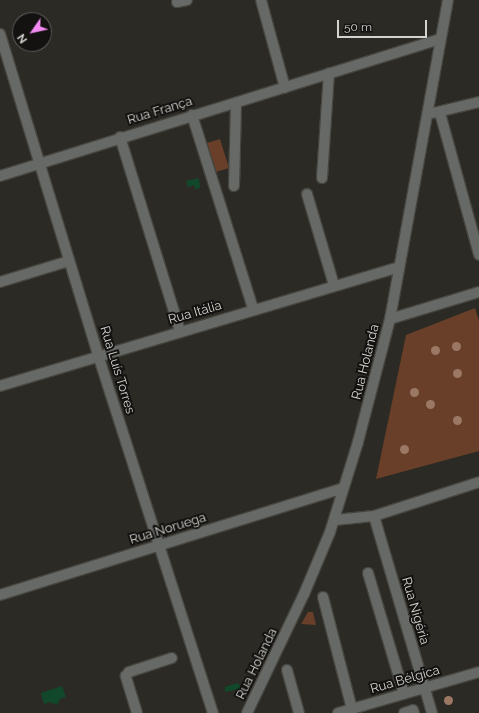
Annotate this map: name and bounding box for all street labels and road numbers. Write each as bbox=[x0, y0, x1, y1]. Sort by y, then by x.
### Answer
street label: Rua França bbox=[126, 94, 194, 128]
street label: Rua Itália bbox=[167, 298, 223, 328]
street label: Rua Holanda bbox=[349, 323, 383, 401]
street label: Rua Luís Torres bbox=[96, 324, 138, 416]
street label: Rua Noruega bbox=[128, 510, 208, 548]
street label: Rua Nigéria bbox=[398, 575, 432, 647]
street label: Rua Holanda bbox=[233, 626, 281, 702]
street label: Rua Bélgica bbox=[369, 663, 441, 697]

